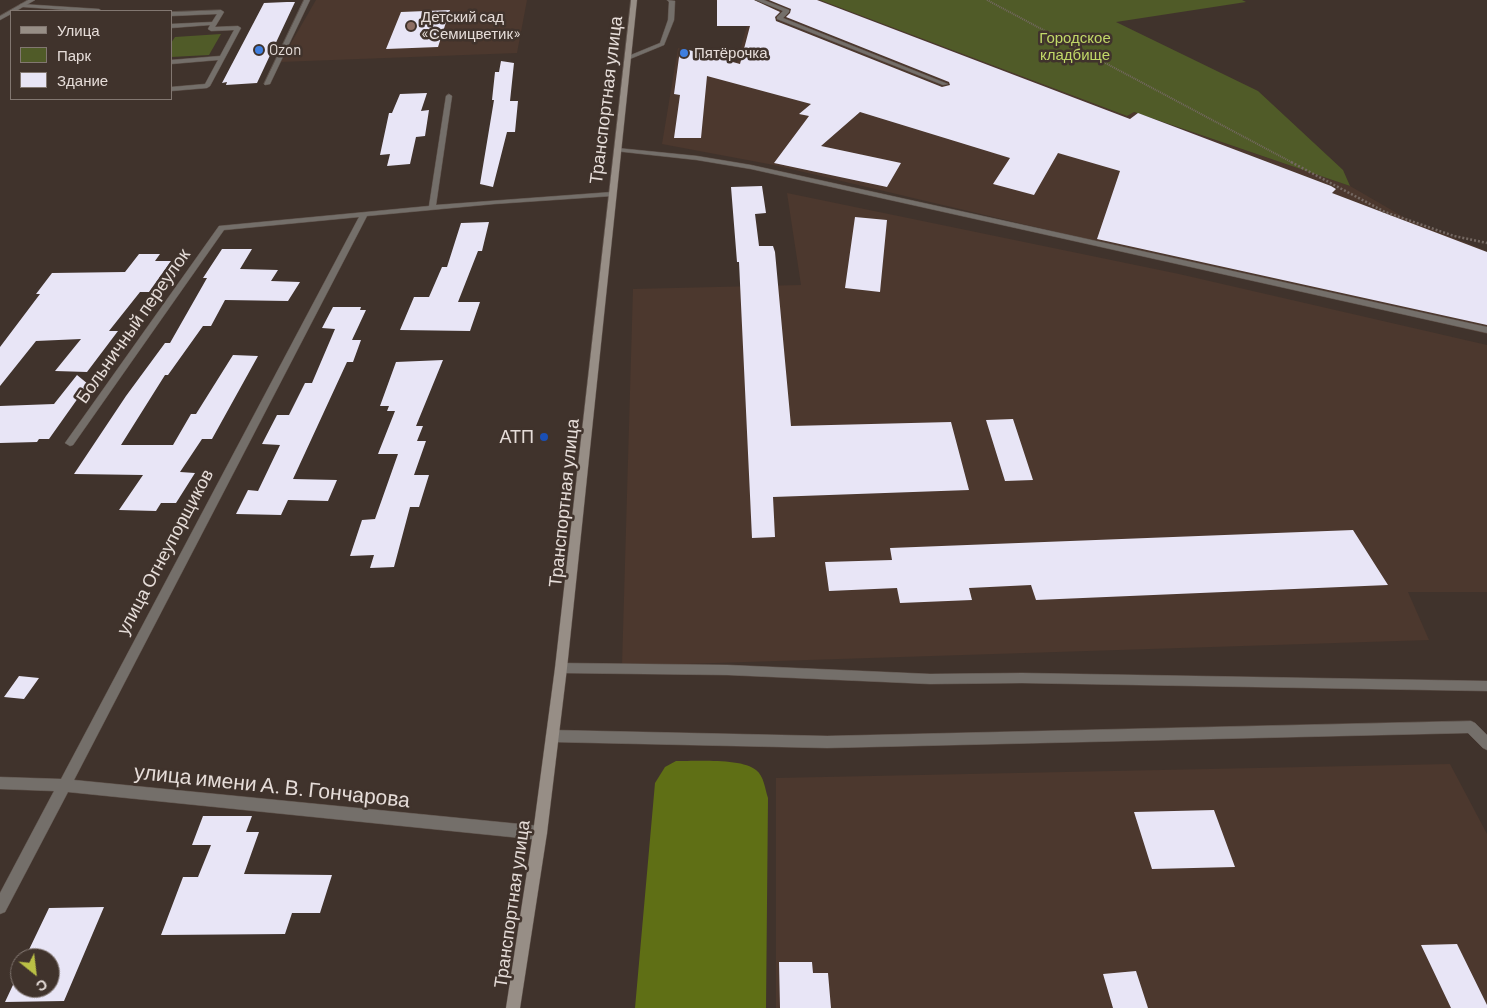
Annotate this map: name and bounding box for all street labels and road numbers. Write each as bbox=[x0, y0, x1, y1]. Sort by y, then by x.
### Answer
street label: Транспортная улица bbox=[585, 15, 627, 185]
street label: Больничный переулок bbox=[71, 244, 195, 408]
street label: Транспортная улица bbox=[544, 418, 584, 588]
street label: улица Огнеупорщиков bbox=[112, 465, 218, 639]
street label: улица имени А. В. Гончарова bbox=[133, 759, 411, 813]
street label: Транспортная улица bbox=[490, 819, 534, 989]

